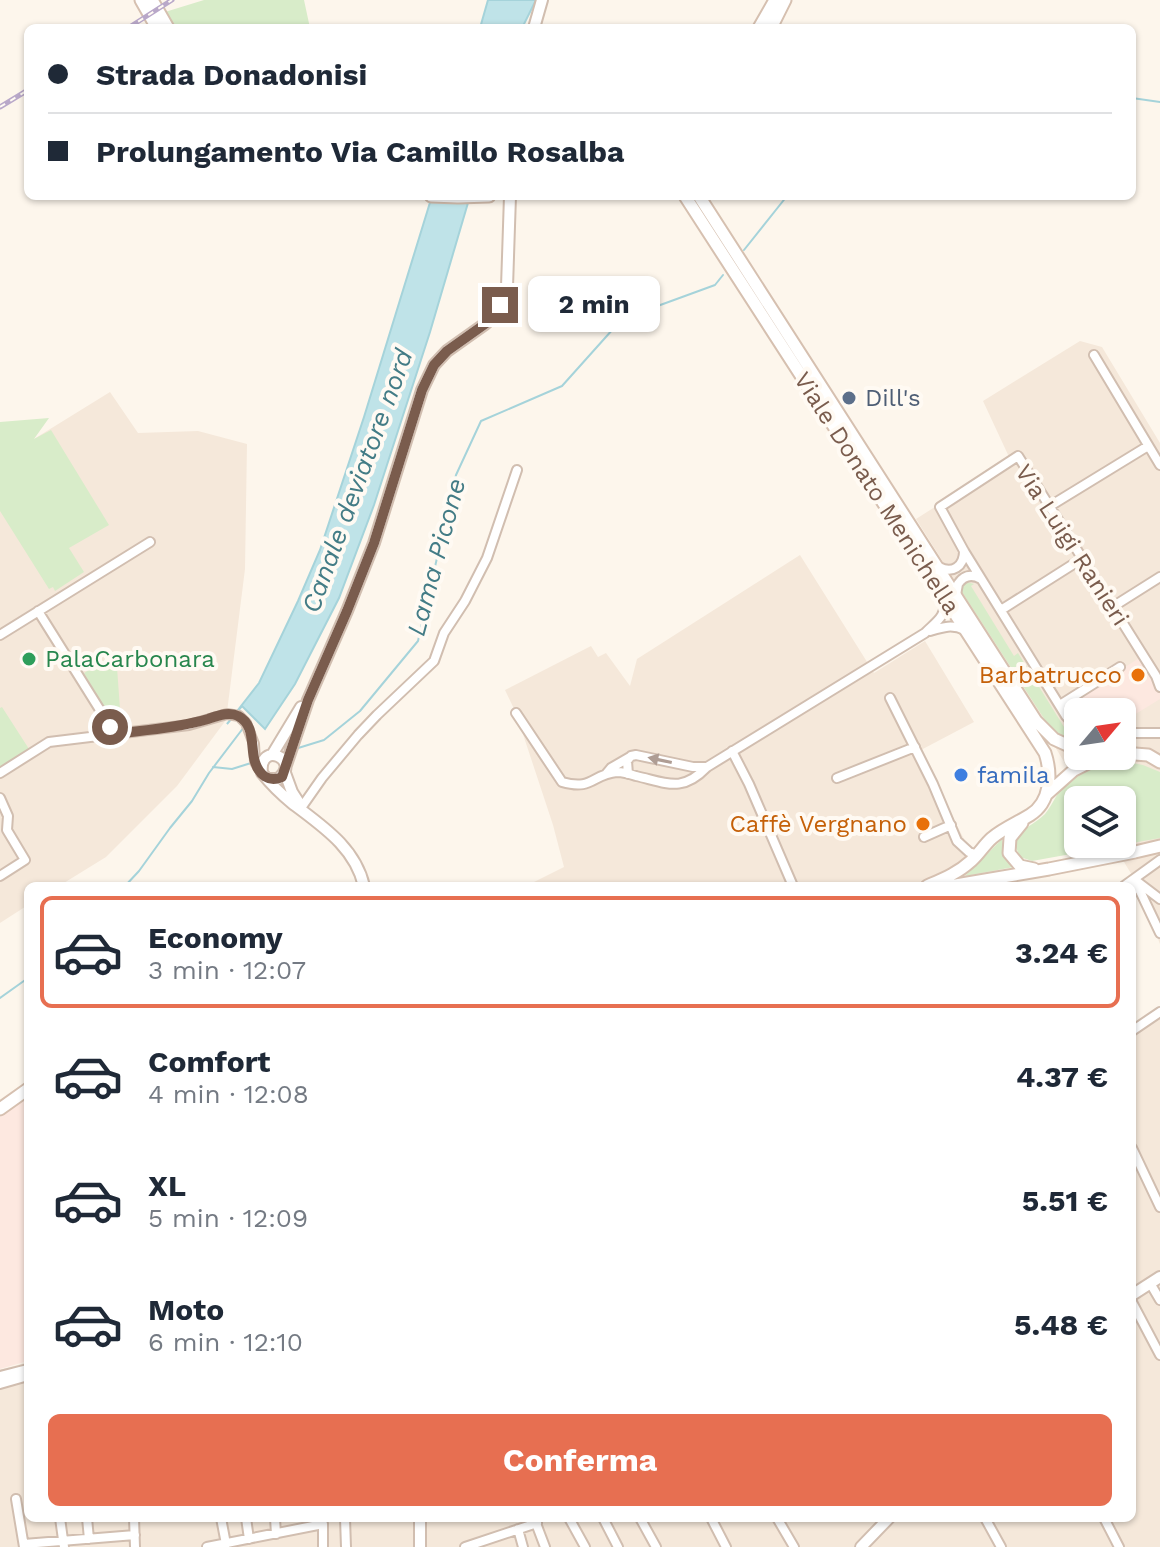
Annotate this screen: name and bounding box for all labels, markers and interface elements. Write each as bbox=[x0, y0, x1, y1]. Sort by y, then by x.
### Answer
text: Strada Donadonisi bbox=[96, 57, 367, 92]
text: Prolungamento Via Camillo Rosalba bbox=[96, 134, 624, 169]
callout: 2 min bbox=[528, 277, 660, 333]
route end bbox=[482, 287, 518, 323]
text: 2 min bbox=[558, 289, 630, 319]
water label: Canale deviatore nord bbox=[295, 344, 419, 617]
street label: Viale Donato Menichella bbox=[788, 367, 966, 619]
place label: Dill's bbox=[865, 384, 921, 412]
marker: Dill's bbox=[840, 389, 858, 407]
street label: Via Luigi Ranieri bbox=[1009, 459, 1135, 631]
water label: Lama Picone bbox=[401, 475, 471, 639]
place label: PalaCarbonara bbox=[45, 645, 215, 673]
marker: PalaCarbonara bbox=[20, 650, 38, 668]
place label: Barbatrucco bbox=[979, 661, 1122, 689]
marker: Barbatrucco bbox=[1129, 666, 1147, 684]
north arrow bbox=[1064, 698, 1136, 770]
map controls bbox=[1064, 698, 1136, 858]
route start bbox=[92, 709, 128, 745]
one-way arrow bbox=[648, 753, 673, 766]
place label: famila bbox=[977, 761, 1049, 789]
marker: famila bbox=[952, 766, 970, 784]
button: layers bbox=[1064, 786, 1136, 858]
place label: Caffè Vergnano bbox=[729, 810, 907, 838]
marker: Caffè Vergnano bbox=[914, 815, 932, 833]
icon: car bbox=[52, 916, 124, 988]
text: Economy bbox=[148, 920, 283, 955]
text: 3.24 € bbox=[1015, 935, 1108, 970]
text: 3 min · 12:07 bbox=[148, 955, 306, 985]
icon: car bbox=[52, 1040, 124, 1112]
text: Comfort bbox=[148, 1044, 270, 1079]
text: 4.37 € bbox=[1016, 1059, 1108, 1094]
text: 4 min · 12:08 bbox=[148, 1079, 309, 1109]
icon: car bbox=[52, 1164, 124, 1236]
text: XL bbox=[148, 1168, 186, 1203]
text: 5.51 € bbox=[1022, 1183, 1108, 1218]
text: 5 min · 12:09 bbox=[148, 1203, 308, 1233]
icon: car bbox=[52, 1288, 124, 1360]
text: Moto bbox=[148, 1292, 224, 1327]
text: 5.48 € bbox=[1014, 1307, 1108, 1342]
text: 6 min · 12:10 bbox=[148, 1327, 303, 1357]
button: Conferma bbox=[48, 1414, 1112, 1506]

